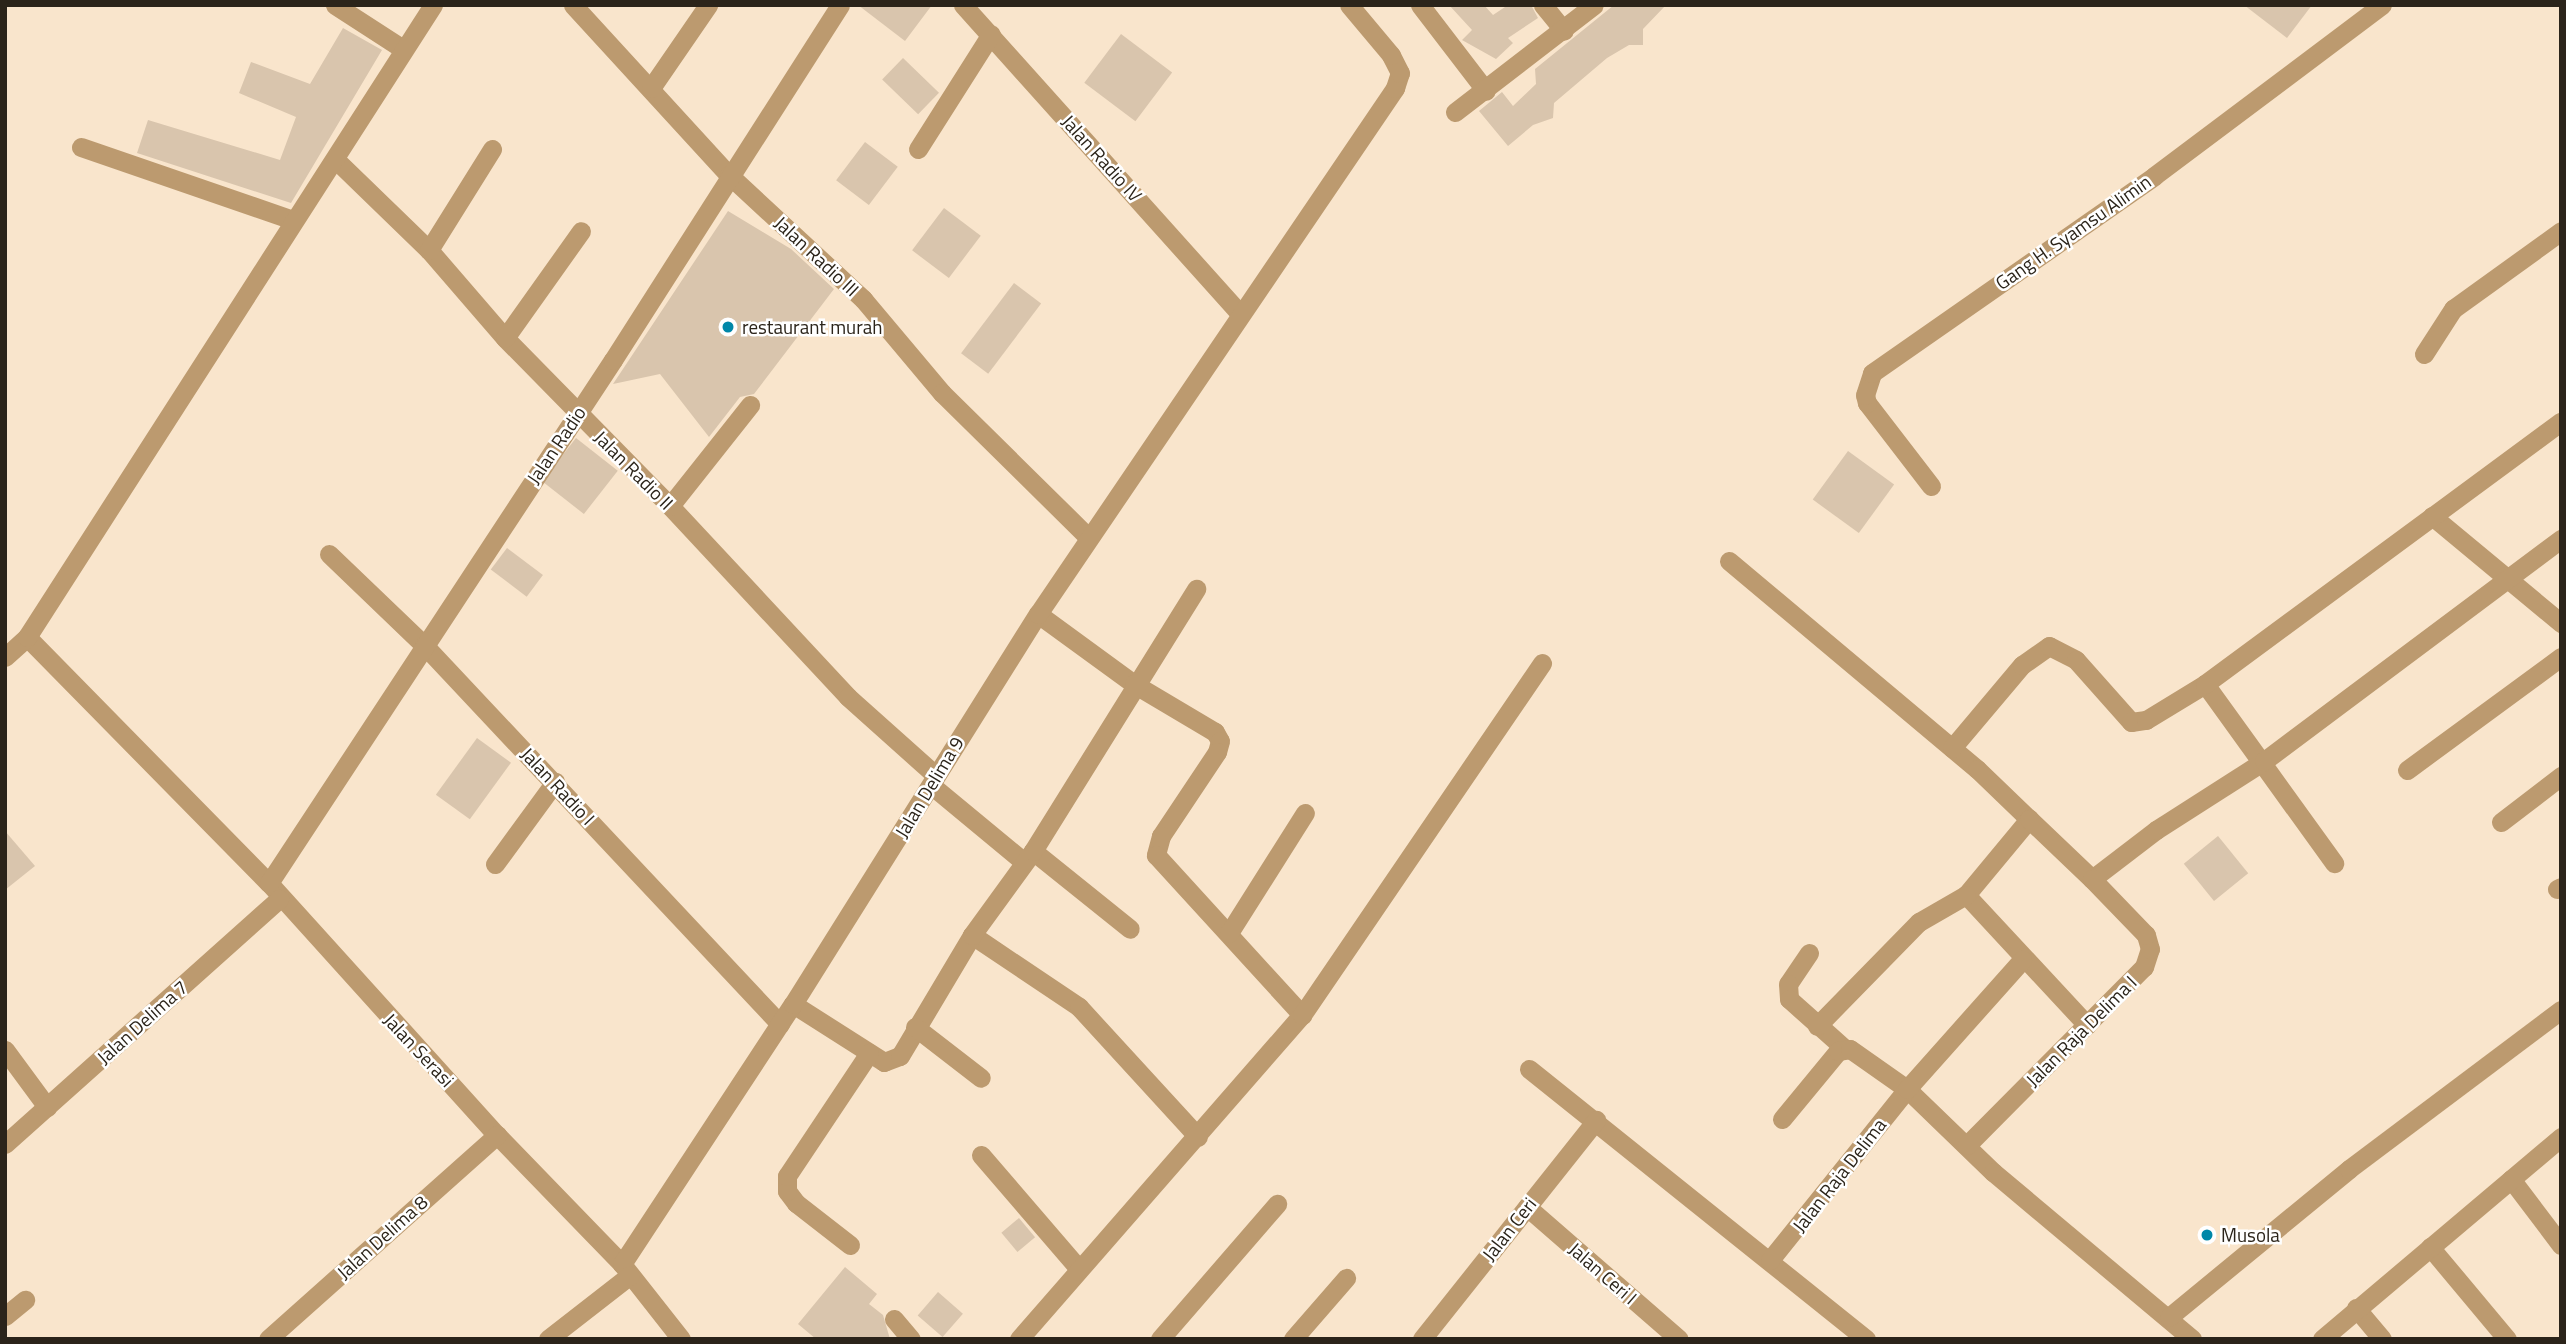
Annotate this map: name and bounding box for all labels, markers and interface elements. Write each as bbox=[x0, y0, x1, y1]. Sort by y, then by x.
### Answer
street label: Jalan Radio IV bbox=[1057, 110, 1147, 206]
street label: Gang H. Syamsu Alimin bbox=[1991, 170, 2155, 294]
street label: Jalan Radio III bbox=[770, 211, 864, 301]
place label: restaurant murah bbox=[742, 316, 882, 338]
marker: restaurant murah bbox=[720, 319, 736, 335]
street label: Jalan Radio bbox=[522, 402, 590, 488]
street label: Jalan Radio II bbox=[590, 426, 678, 514]
street label: Jalan Delima 9 bbox=[890, 732, 968, 842]
street label: Jalan Radio I bbox=[516, 743, 600, 829]
street label: Jalan Raja Delima I bbox=[2021, 971, 2141, 1091]
street label: Jalan Delima 7 bbox=[92, 975, 192, 1069]
street label: Jalan Serasi bbox=[379, 1008, 459, 1092]
street label: Jalan Raja Delima bbox=[1787, 1114, 1891, 1236]
street label: Jalan Delima 8 bbox=[332, 1190, 432, 1284]
street label: Jalan Ceri bbox=[1477, 1193, 1541, 1265]
place label: Musola bbox=[2221, 1224, 2280, 1246]
marker: Musola bbox=[2199, 1227, 2215, 1243]
street label: Jalan Ceri I bbox=[1564, 1237, 1642, 1309]

